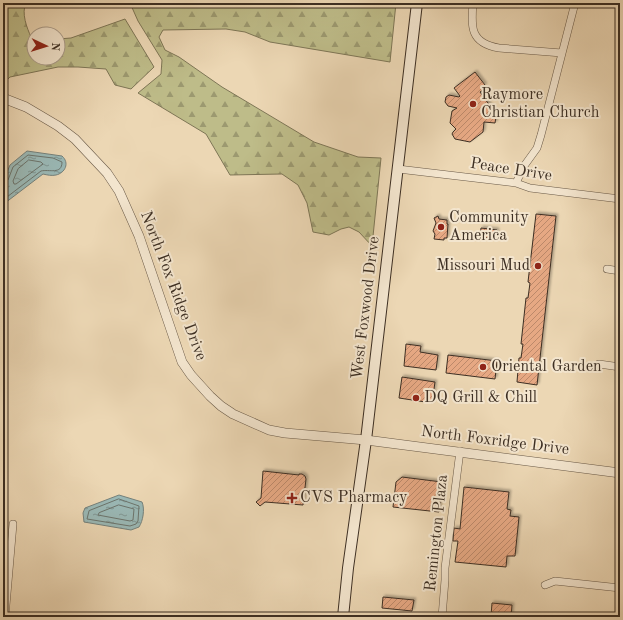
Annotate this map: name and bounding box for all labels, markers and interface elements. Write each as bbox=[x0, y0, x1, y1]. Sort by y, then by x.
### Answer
north arrow bbox=[26, 26, 66, 66]
text: N bbox=[49, 42, 60, 52]
place label: Raymore Christian Church bbox=[481, 87, 600, 121]
marker: Raymore Christian Church bbox=[468, 99, 478, 109]
street label: Peace Drive bbox=[469, 156, 553, 184]
street label: North Fox Ridge Drive bbox=[137, 209, 209, 363]
place label: Community America bbox=[449, 210, 529, 244]
marker: Community America bbox=[436, 222, 446, 232]
street label: West Foxwood Drive bbox=[349, 235, 383, 381]
place label: Missouri Mud bbox=[436, 258, 530, 274]
marker: Missouri Mud bbox=[533, 261, 543, 271]
place label: Oriental Garden bbox=[491, 359, 602, 375]
marker: Oriental Garden bbox=[478, 362, 488, 372]
place label: DQ Grill & Chill bbox=[424, 390, 537, 406]
marker: DQ Grill & Chill bbox=[411, 393, 421, 403]
street label: North Foxridge Drive bbox=[420, 424, 570, 458]
street label: Remington Plaza bbox=[423, 473, 451, 592]
place label: CVS Pharmacy bbox=[300, 490, 408, 506]
marker: CVS Pharmacy bbox=[287, 493, 297, 503]

